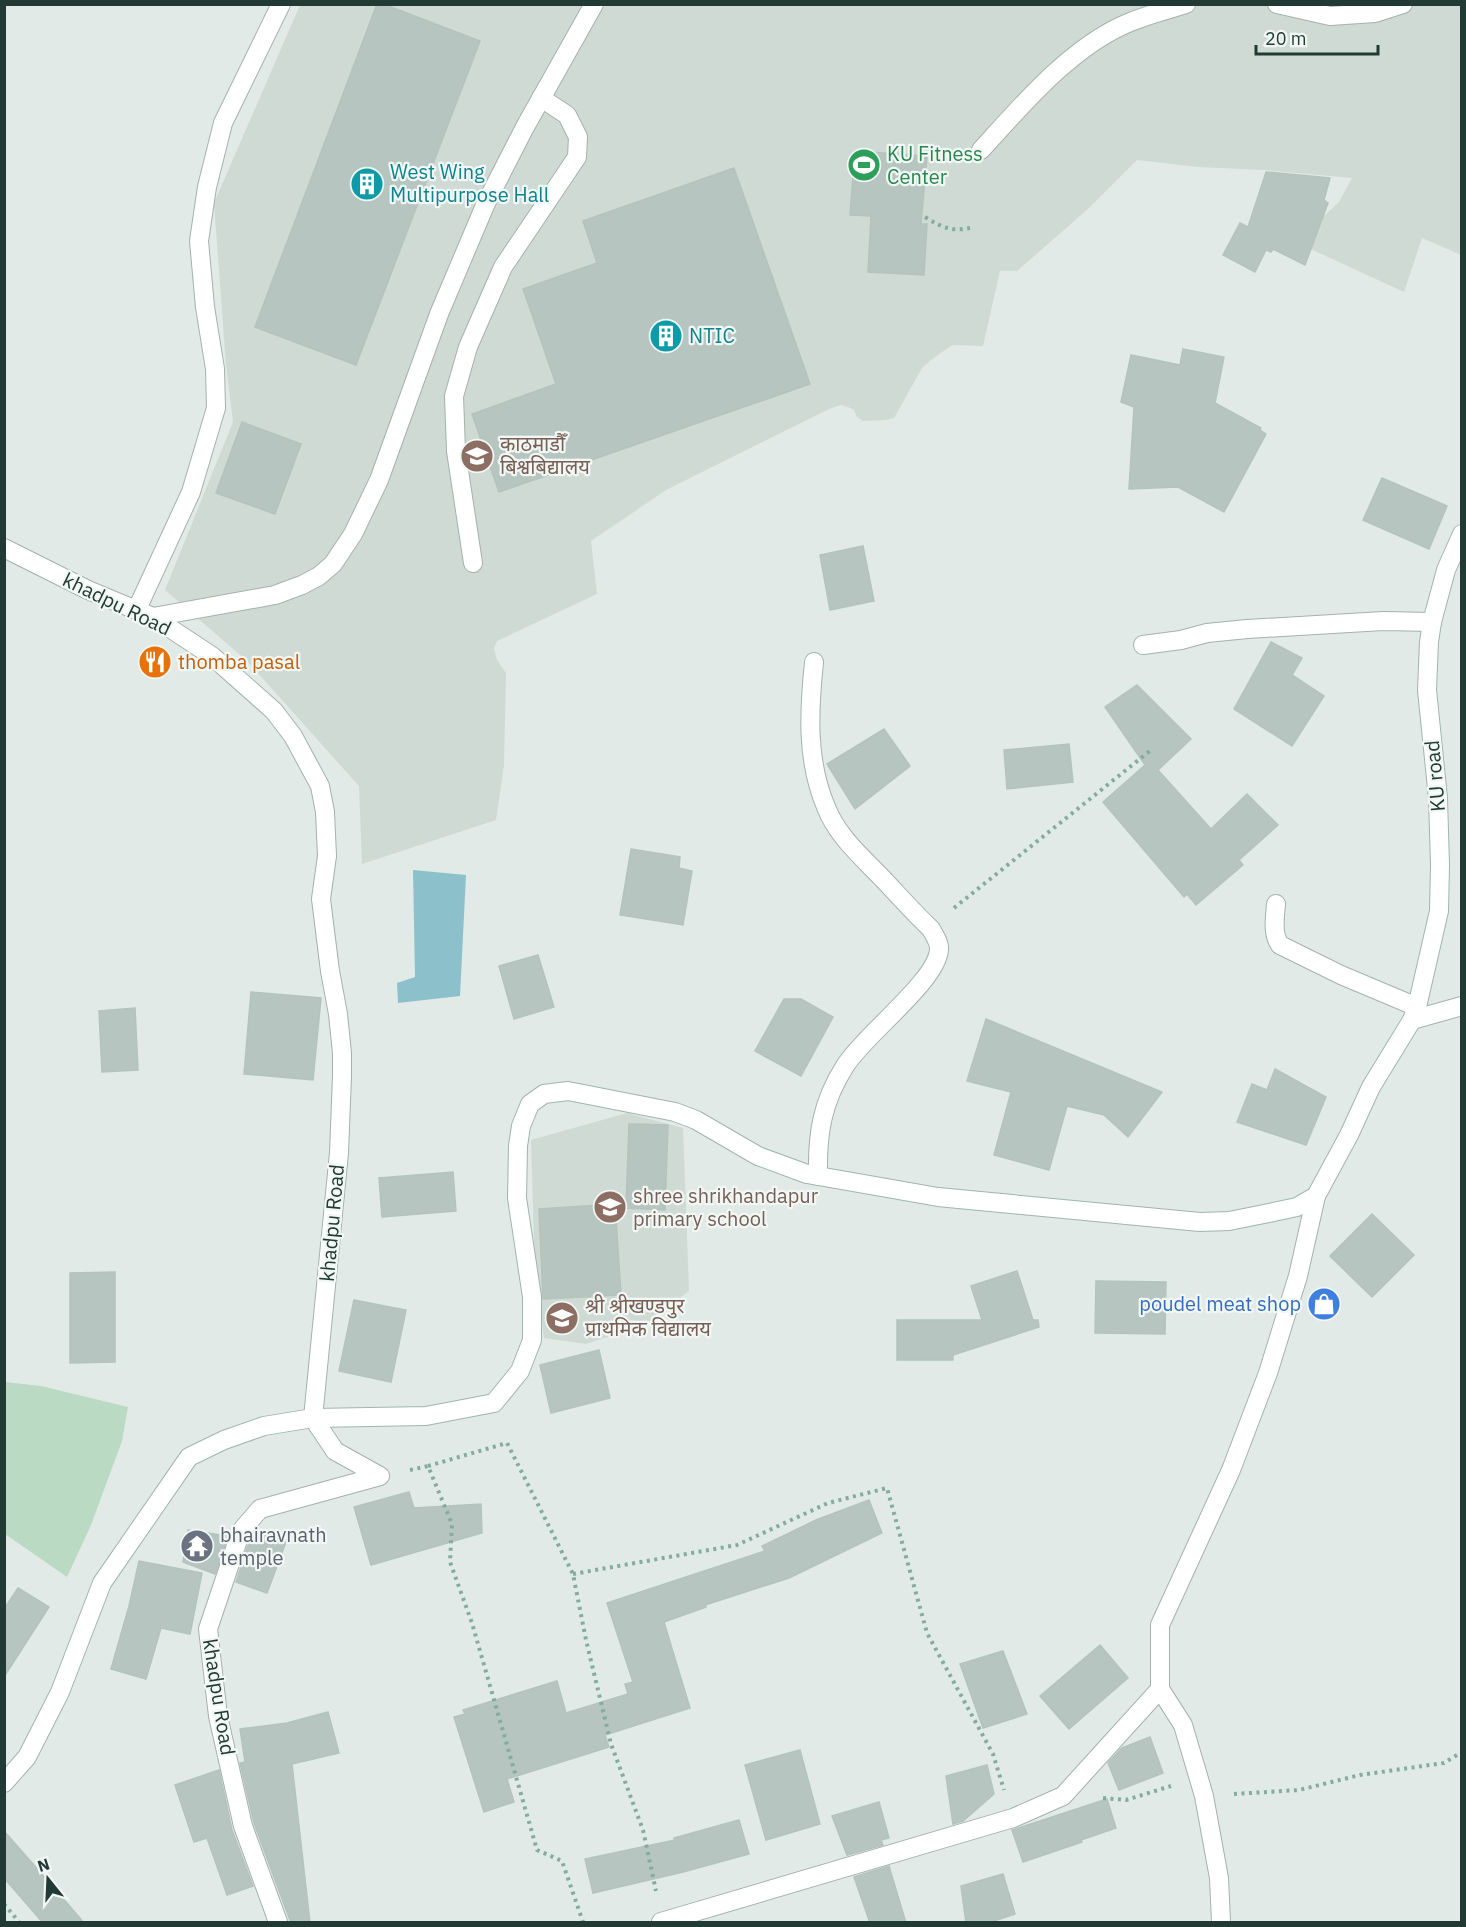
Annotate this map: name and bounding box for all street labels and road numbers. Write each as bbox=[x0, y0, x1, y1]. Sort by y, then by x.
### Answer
street label: khadpu Road bbox=[58, 566, 176, 642]
street label: KU road bbox=[1418, 739, 1451, 813]
street label: khadpu Road bbox=[313, 1163, 350, 1283]
street label: khadpu Road bbox=[197, 1637, 242, 1757]

